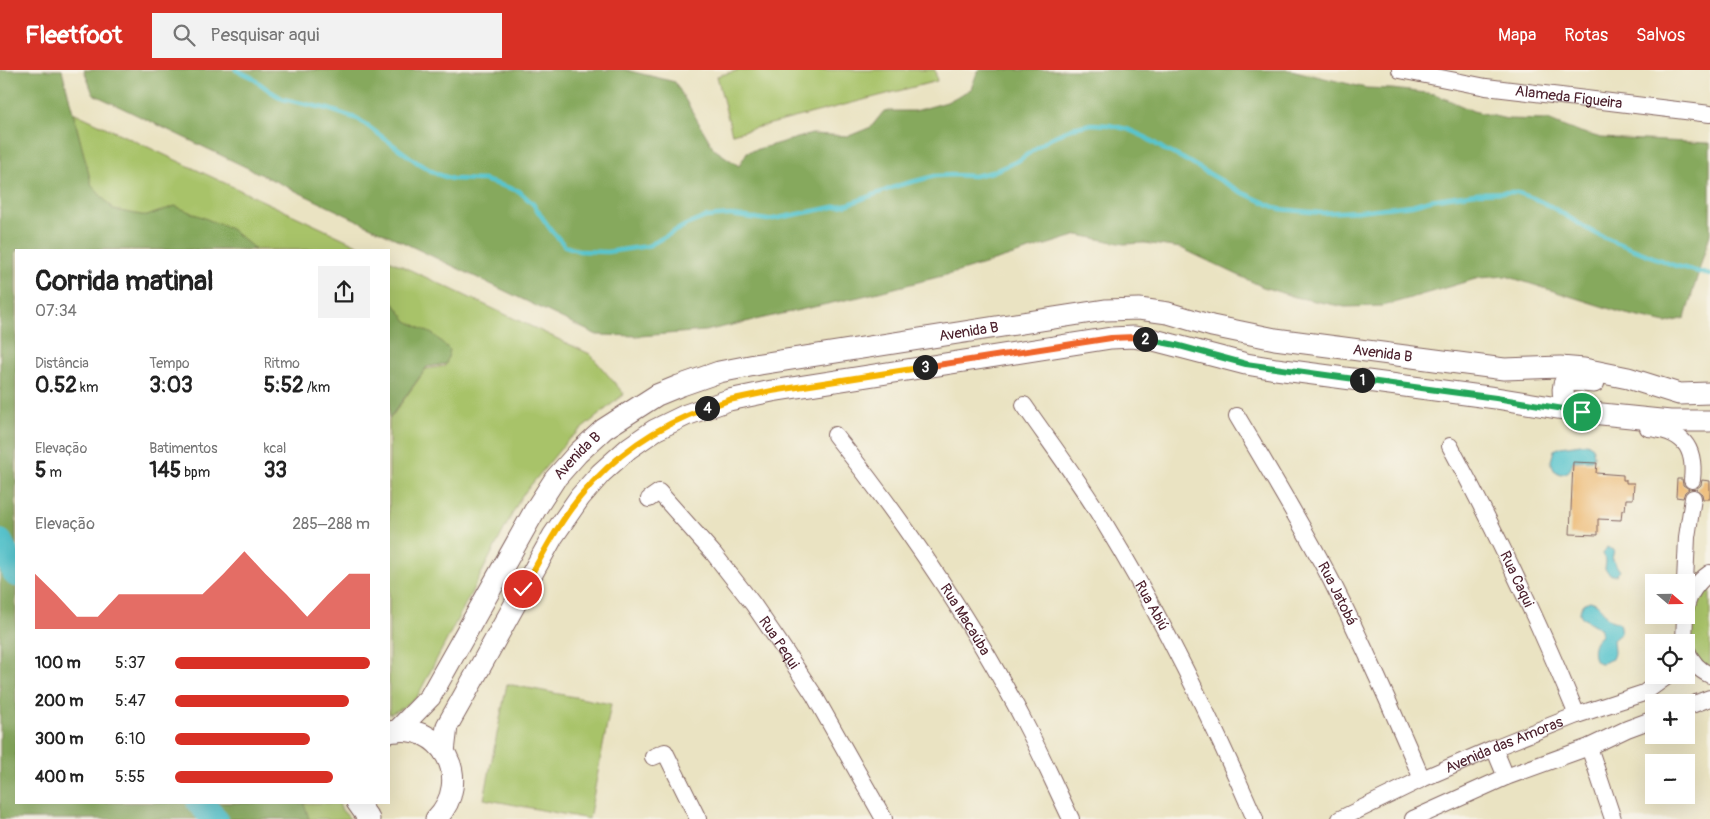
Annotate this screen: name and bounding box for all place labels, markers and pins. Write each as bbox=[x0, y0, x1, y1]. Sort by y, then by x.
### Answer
pin: 2 bbox=[1132, 326, 1158, 352]
pin: 3 bbox=[912, 354, 938, 380]
pin: 1 bbox=[1350, 368, 1374, 392]
pin bbox=[1561, 391, 1603, 433]
pin: 4 bbox=[694, 396, 720, 420]
pin bbox=[502, 568, 544, 610]

